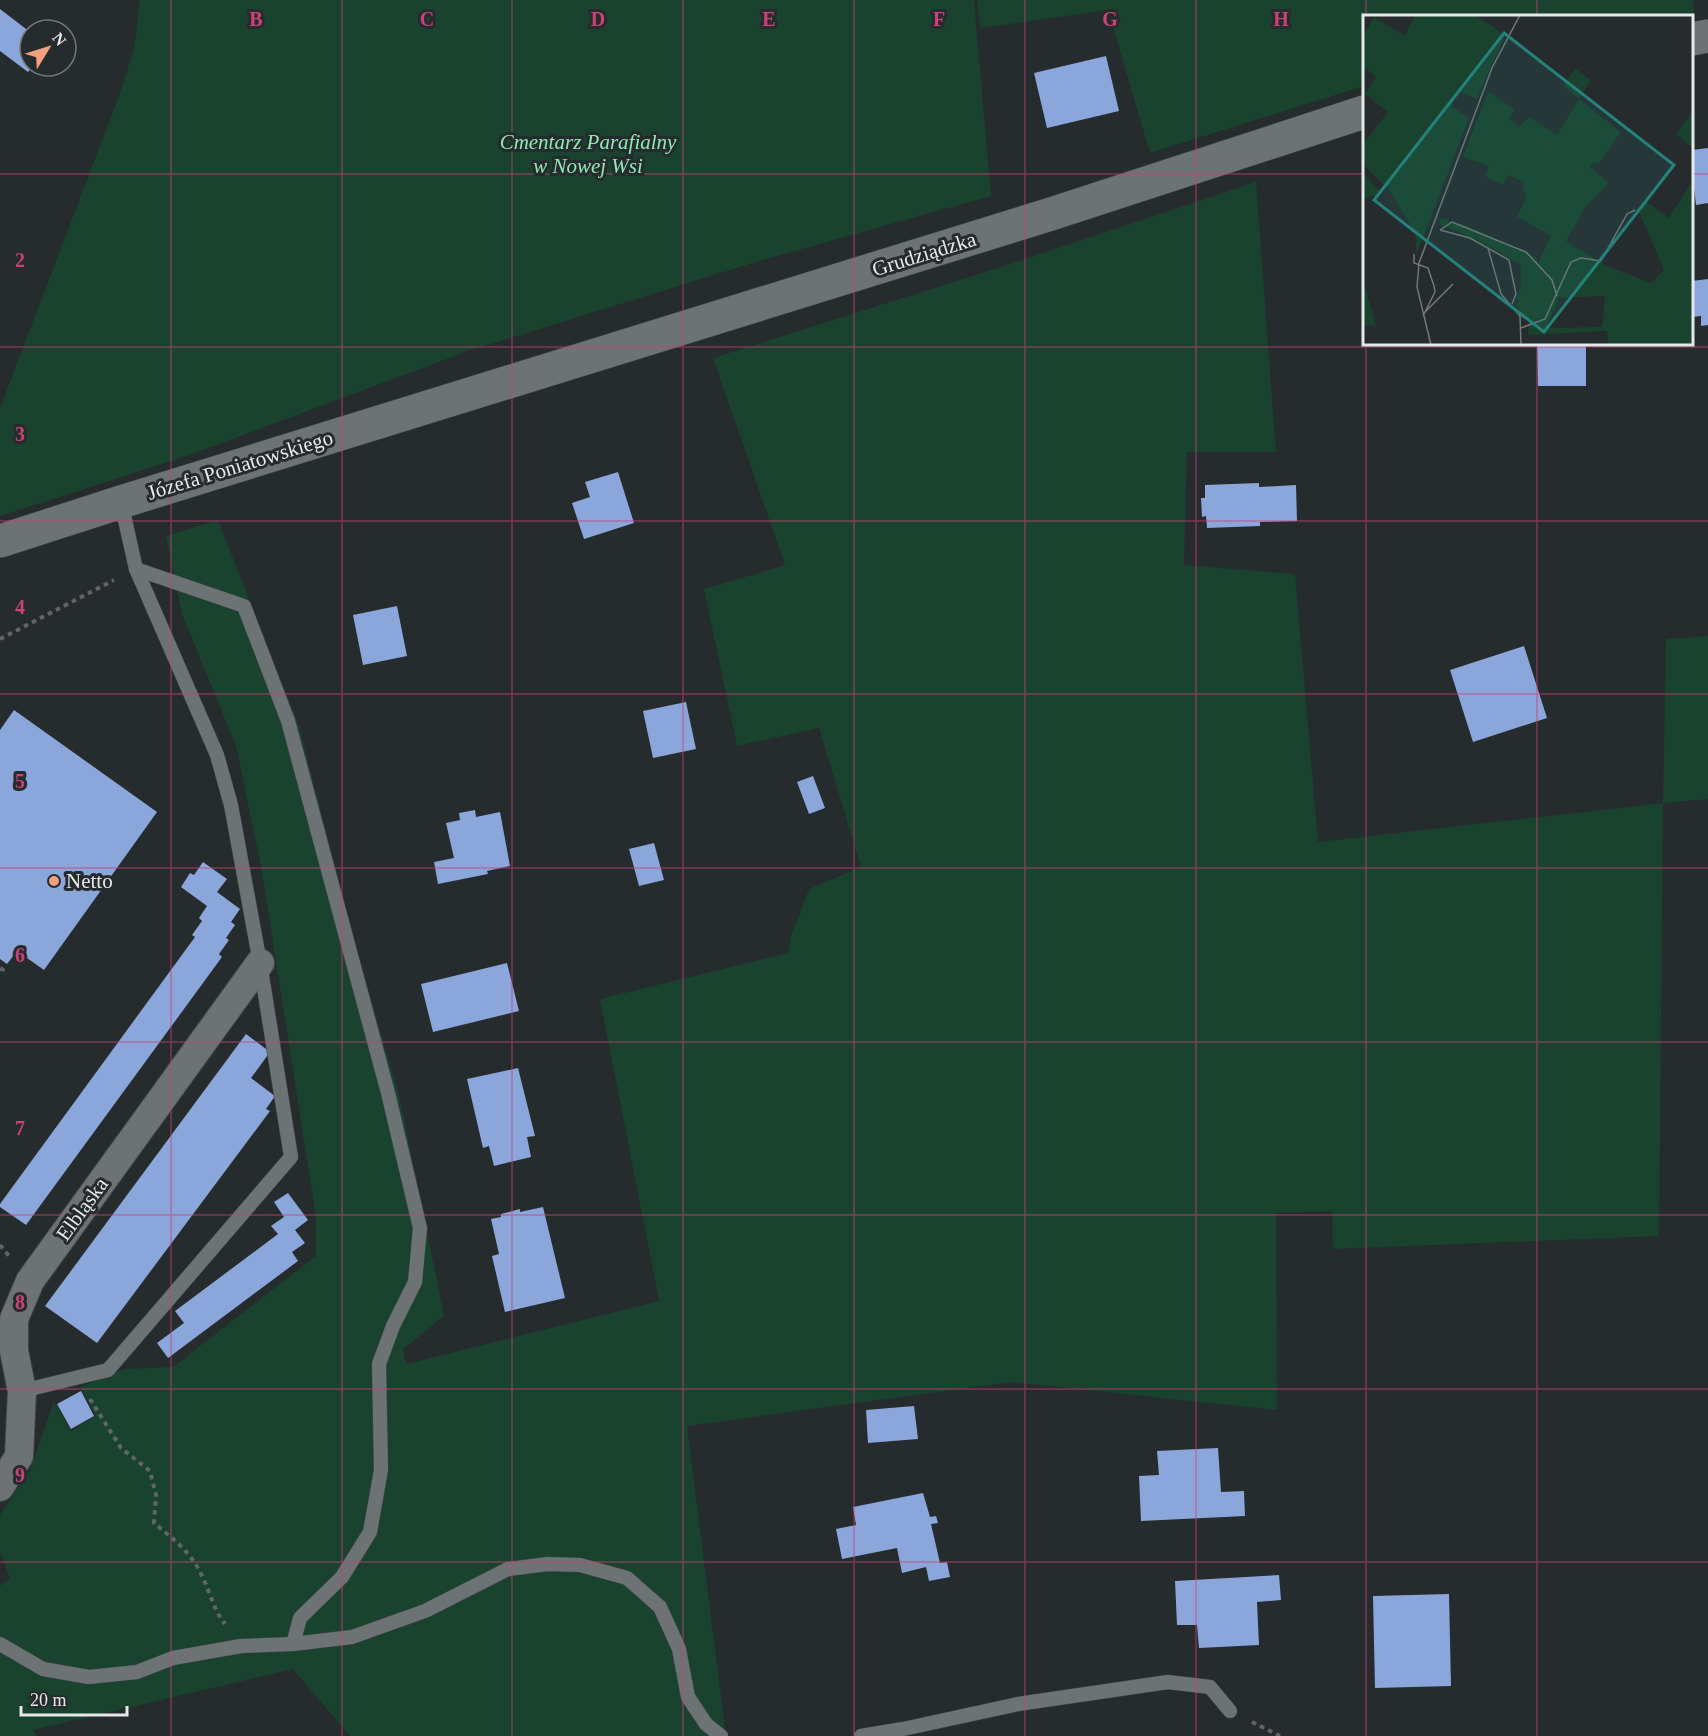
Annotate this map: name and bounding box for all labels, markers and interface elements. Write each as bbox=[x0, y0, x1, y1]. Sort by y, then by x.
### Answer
text: B bbox=[249, 8, 263, 30]
text: C bbox=[420, 8, 434, 30]
text: D bbox=[591, 8, 605, 30]
text: E bbox=[762, 8, 776, 30]
text: F bbox=[933, 8, 945, 30]
text: G bbox=[1102, 8, 1118, 30]
text: H bbox=[1273, 8, 1289, 30]
inset map bbox=[1363, 15, 1693, 345]
north arrow bbox=[18, 18, 78, 78]
text: N bbox=[49, 29, 70, 49]
park label: Cmentarz Parafialny w Nowej Wsi bbox=[500, 130, 677, 178]
street label: Grudziądzka bbox=[869, 227, 979, 281]
text: 2 bbox=[15, 249, 25, 271]
text: 3 bbox=[15, 423, 25, 445]
street label: Józefa Poniatowskiego bbox=[144, 425, 336, 505]
text: 4 bbox=[15, 596, 25, 618]
text: 5 bbox=[15, 770, 25, 792]
place label: Netto bbox=[66, 869, 113, 893]
marker: Netto bbox=[47, 874, 61, 888]
text: 6 bbox=[15, 944, 25, 966]
text: 7 bbox=[15, 1117, 25, 1139]
street label: Elbląska bbox=[51, 1172, 113, 1245]
text: 8 bbox=[15, 1291, 25, 1313]
text: 9 bbox=[15, 1464, 25, 1486]
scale bar bbox=[21, 1679, 128, 1717]
text: 20 m bbox=[30, 1690, 67, 1710]

